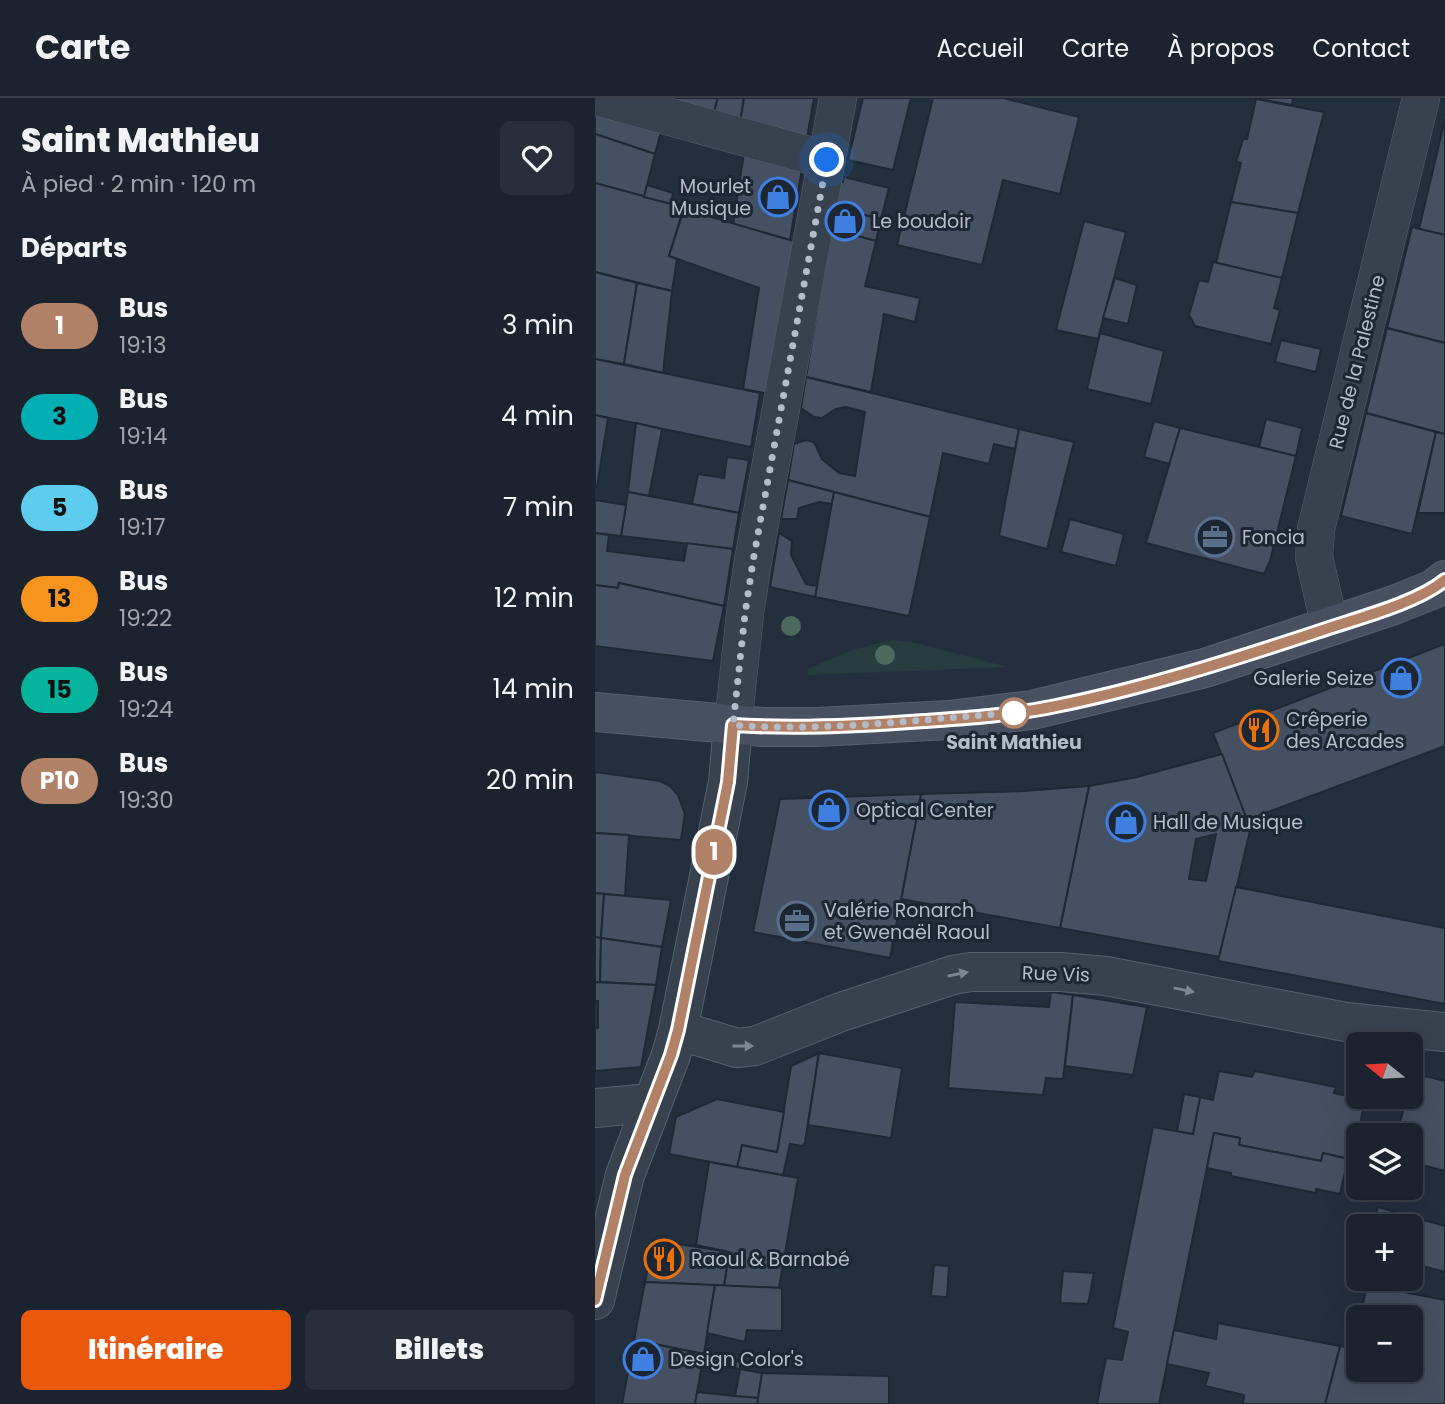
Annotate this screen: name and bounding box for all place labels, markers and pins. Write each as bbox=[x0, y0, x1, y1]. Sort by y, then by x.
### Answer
place label: Mourlet Musique bbox=[671, 173, 751, 222]
shop icon: Mourlet Musique bbox=[757, 176, 799, 218]
shop icon: Le boudoir bbox=[824, 200, 866, 242]
place label: Le boudoir bbox=[872, 208, 971, 235]
office icon: Foncia bbox=[1194, 516, 1236, 558]
place label: Foncia bbox=[1242, 524, 1305, 551]
shop icon: Galerie Seize bbox=[1380, 657, 1422, 699]
place label: Galerie Seize bbox=[1253, 665, 1374, 692]
marker: Saint Mathieu bbox=[999, 698, 1029, 728]
place label: Crêperie des Arcades bbox=[1286, 706, 1404, 755]
restaurant icon: Crêperie des Arcades bbox=[1238, 709, 1280, 751]
place label: Saint Mathieu bbox=[946, 729, 1082, 756]
shop icon: Optical Center bbox=[808, 789, 850, 831]
place label: Optical Center bbox=[856, 797, 994, 824]
shop icon: Hall de Musique bbox=[1105, 801, 1147, 843]
place label: Hall de Musique bbox=[1153, 809, 1303, 836]
place label: Valérie Ronarch et Gwenaël Raoul bbox=[824, 897, 990, 946]
office icon: Valérie Ronarch et Gwenaël Raoul bbox=[776, 900, 818, 942]
restaurant icon: Raoul & Barnabé bbox=[643, 1238, 685, 1280]
place label: Raoul & Barnabé bbox=[691, 1246, 850, 1273]
shop icon: Design Color's bbox=[622, 1338, 664, 1380]
place label: Design Color's bbox=[670, 1346, 804, 1373]

